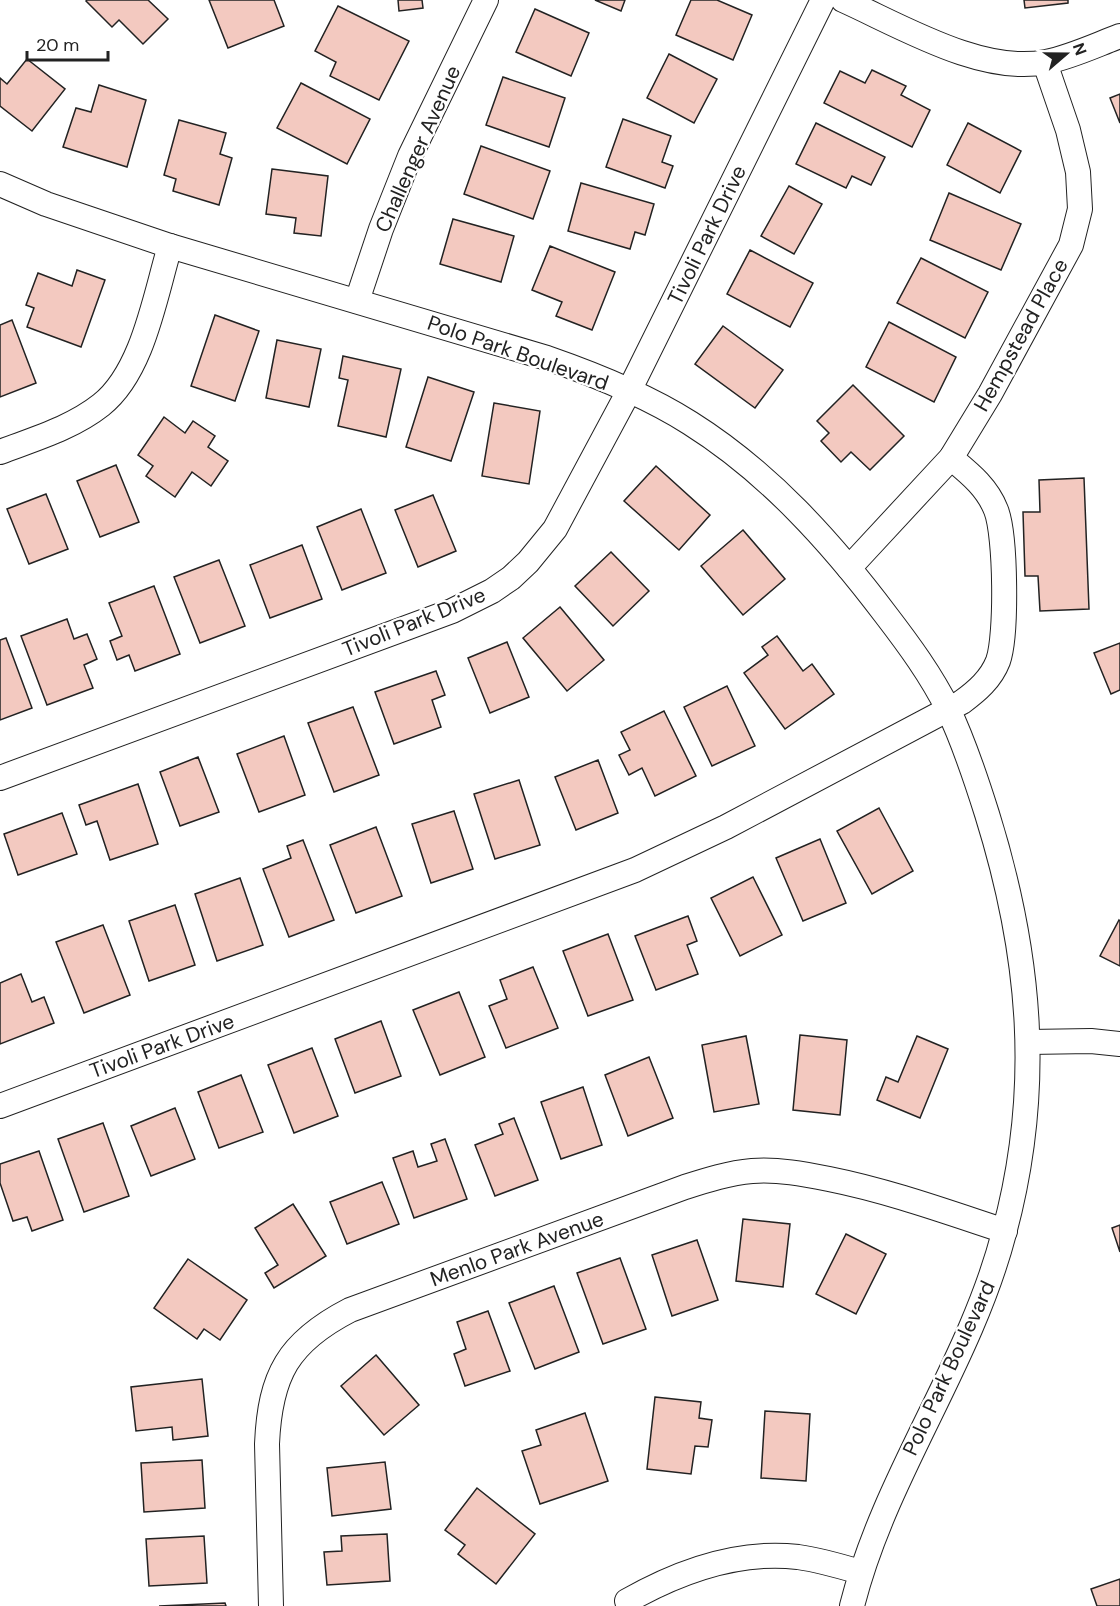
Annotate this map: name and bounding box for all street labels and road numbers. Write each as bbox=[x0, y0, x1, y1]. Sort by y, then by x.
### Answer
street label: Challenger Avenue bbox=[369, 61, 467, 237]
street label: Tivoli Park Drive bbox=[661, 161, 753, 309]
street label: Hempstead Place bbox=[967, 254, 1075, 416]
street label: Polo Park Boulevard bbox=[424, 309, 612, 397]
street label: Tivoli Park Drive bbox=[338, 581, 490, 663]
street label: Tivoli Park Drive bbox=[86, 1007, 238, 1085]
street label: Menlo Park Avenue bbox=[426, 1205, 608, 1293]
street label: Polo Park Boulevard bbox=[896, 1276, 1002, 1460]

